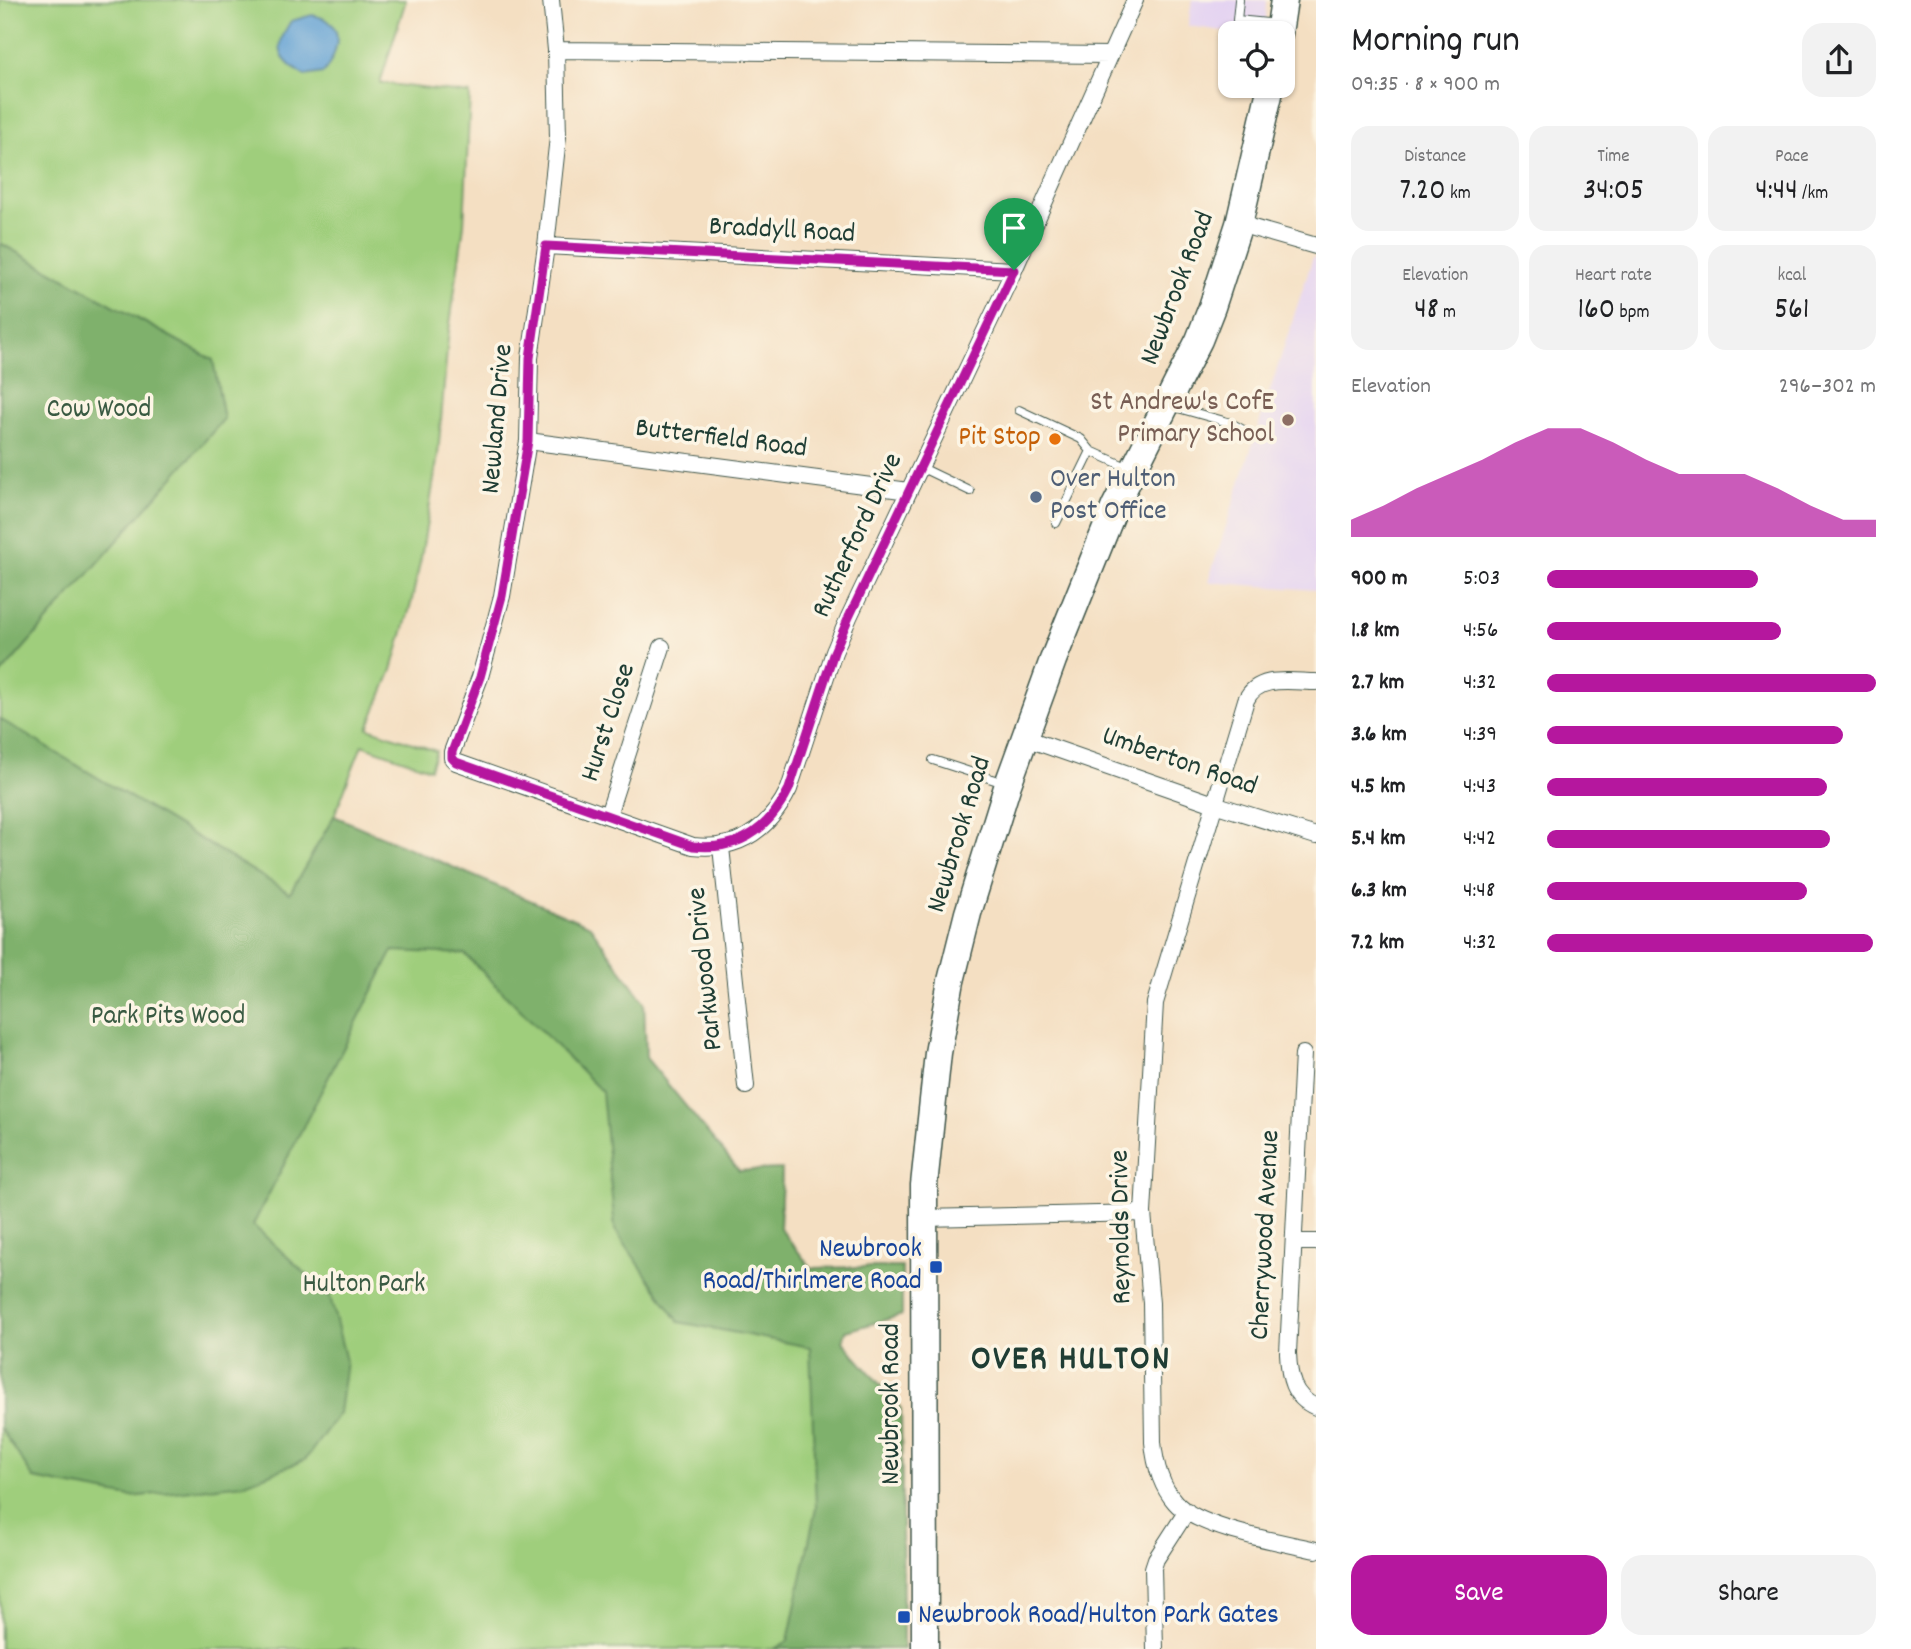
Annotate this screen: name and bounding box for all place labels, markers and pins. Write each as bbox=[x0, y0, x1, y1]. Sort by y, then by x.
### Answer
pin bbox=[984, 198, 1044, 270]
place label: St Andrew's CofE Primary School bbox=[1090, 384, 1274, 456]
marker: St Andrew's CofE Primary School bbox=[1280, 412, 1296, 428]
place label: Pit Stop bbox=[958, 419, 1041, 459]
marker: Pit Stop bbox=[1047, 431, 1063, 447]
place label: Over Hulton Post Office bbox=[1050, 461, 1176, 533]
marker: Over Hulton Post Office bbox=[1028, 489, 1044, 505]
place label: Newbrook Road/Thirlmere Road bbox=[702, 1231, 922, 1303]
marker: Newbrook Road/Thirlmere Road bbox=[928, 1259, 944, 1275]
place label: Newbrook Road/Hulton Park Gates bbox=[918, 1597, 1279, 1637]
marker: Newbrook Road/Hulton Park Gates bbox=[896, 1609, 912, 1625]

